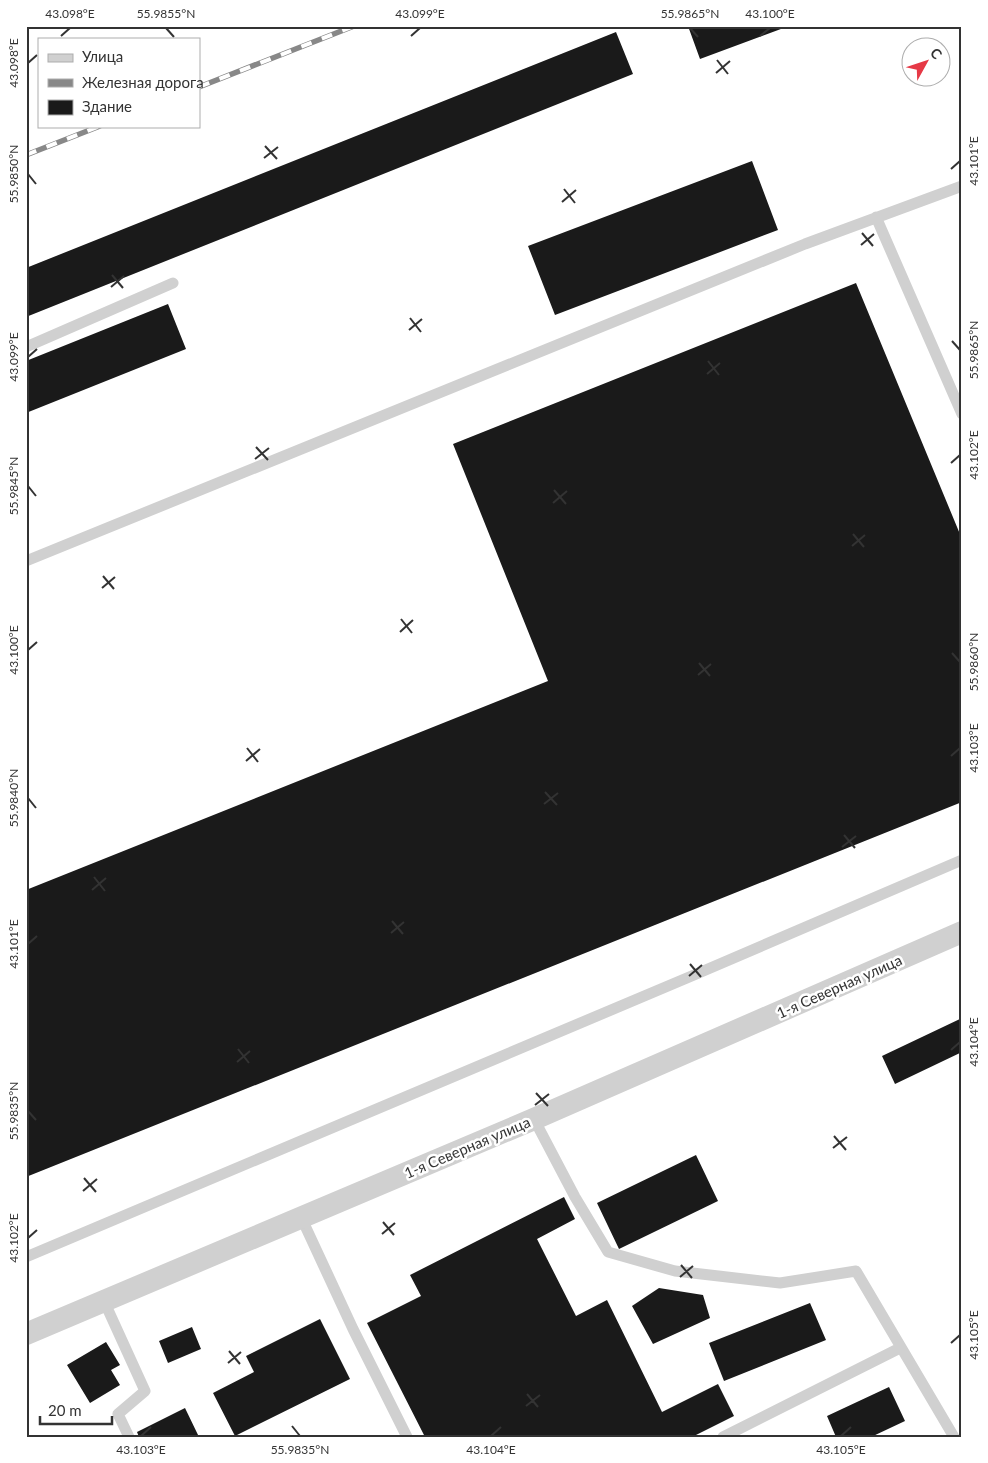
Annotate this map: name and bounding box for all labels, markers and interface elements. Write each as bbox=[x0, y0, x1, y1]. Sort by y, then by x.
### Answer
text: 43.098°E bbox=[45, 6, 95, 21]
text: 55.9855°N bbox=[137, 6, 195, 21]
text: 43.099°E bbox=[395, 6, 445, 21]
text: 55.9865°N bbox=[661, 6, 719, 21]
text: 43.100°E bbox=[745, 6, 795, 21]
text: 43.098°E bbox=[6, 38, 21, 88]
legend bbox=[38, 38, 200, 128]
north arrow bbox=[900, 38, 950, 88]
text: С bbox=[927, 44, 946, 63]
text: Улица bbox=[82, 47, 123, 65]
text: Железная дорога bbox=[82, 73, 204, 91]
text: Здание bbox=[82, 97, 132, 115]
text: 43.101°E bbox=[966, 136, 981, 186]
text: 55.9850°N bbox=[6, 145, 21, 203]
text: 55.9865°N bbox=[966, 321, 981, 379]
text: 43.099°E bbox=[6, 332, 21, 382]
text: 43.102°E bbox=[966, 430, 981, 480]
text: 55.9845°N bbox=[6, 457, 21, 515]
text: 43.100°E bbox=[6, 625, 21, 675]
text: 55.9860°N bbox=[966, 633, 981, 691]
text: 43.103°E bbox=[966, 723, 981, 773]
text: 55.9840°N bbox=[6, 769, 21, 827]
text: 43.101°E bbox=[6, 919, 21, 969]
street label: 1-я Северная улица bbox=[774, 950, 904, 1022]
text: 43.104°E bbox=[966, 1017, 981, 1067]
text: 55.9835°N bbox=[6, 1082, 21, 1140]
street label: 1-я Северная улица bbox=[401, 1112, 533, 1182]
text: 43.102°E bbox=[6, 1213, 21, 1263]
text: 43.105°E bbox=[966, 1310, 981, 1360]
scale bar bbox=[40, 1393, 112, 1425]
text: 20 m bbox=[48, 1401, 82, 1419]
text: 43.103°E bbox=[116, 1442, 166, 1457]
text: 55.9835°N bbox=[271, 1442, 329, 1457]
text: 43.104°E bbox=[466, 1442, 516, 1457]
text: 43.105°E bbox=[816, 1442, 866, 1457]

